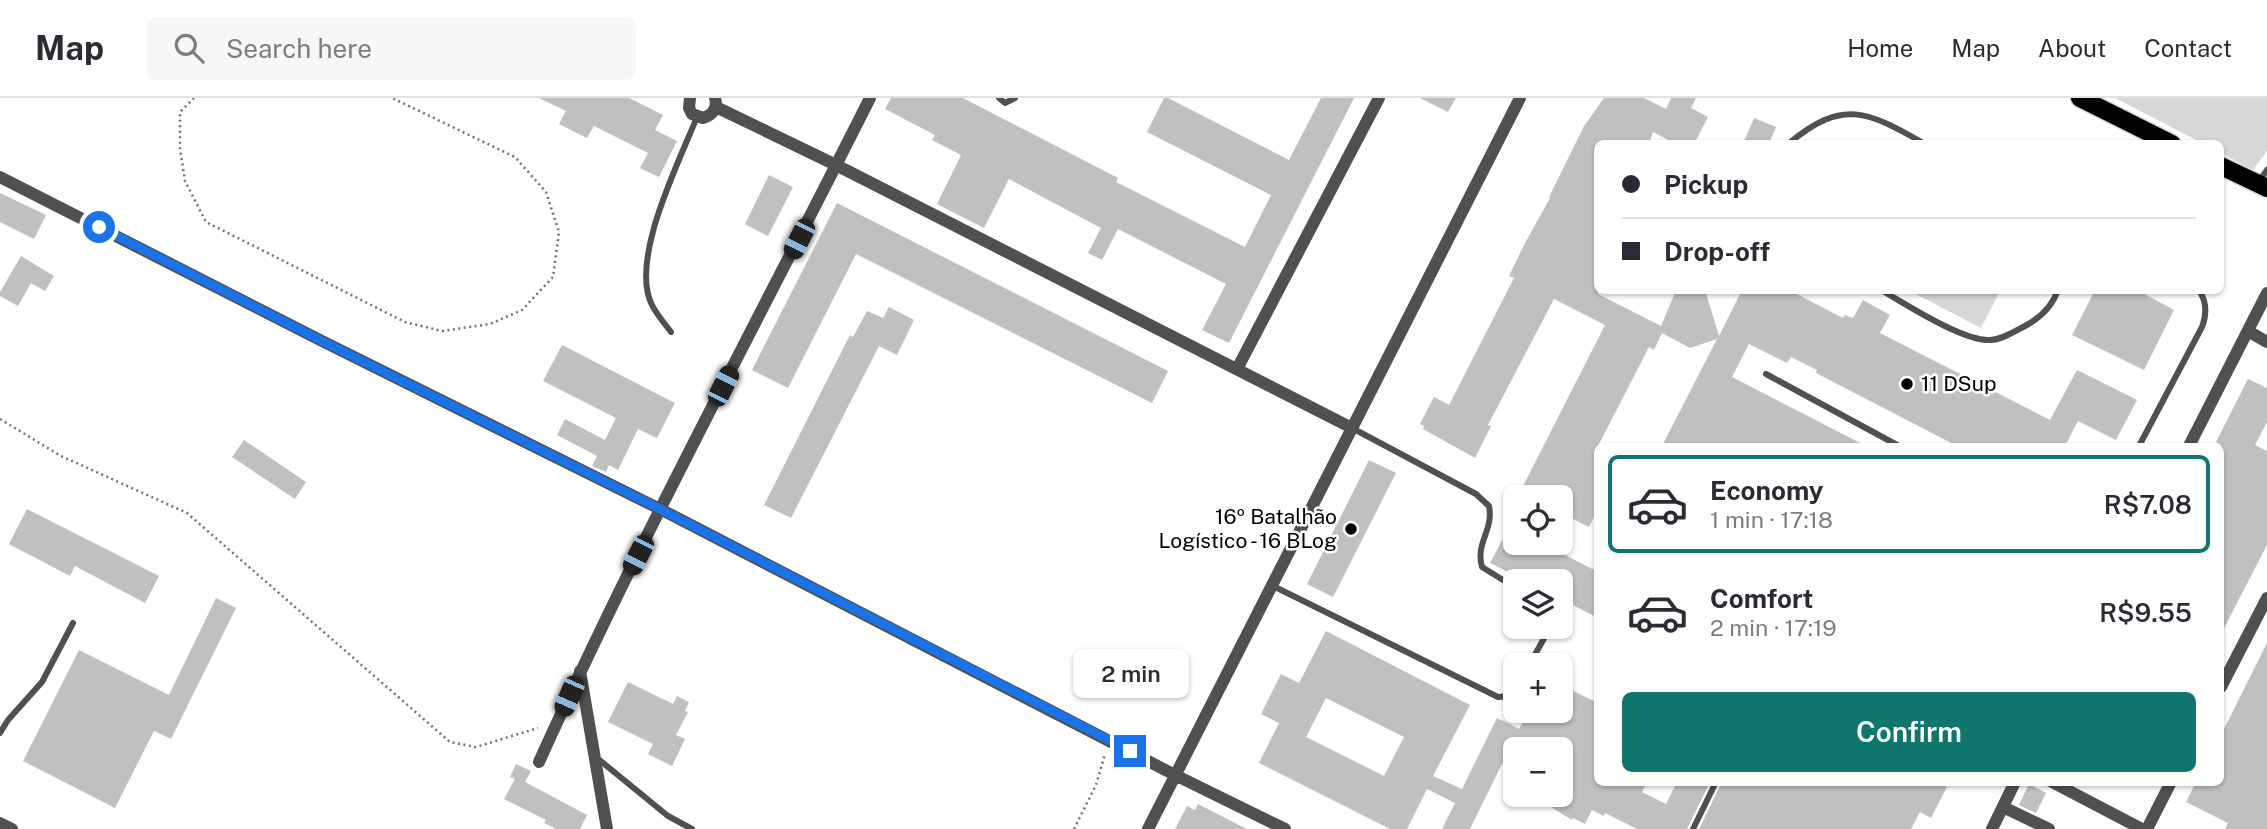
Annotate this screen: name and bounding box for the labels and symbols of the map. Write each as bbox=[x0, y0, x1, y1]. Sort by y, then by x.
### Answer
route start bbox=[83, 211, 115, 243]
car bbox=[781, 216, 818, 262]
car bbox=[705, 363, 742, 409]
place label: 11 DSup bbox=[1921, 371, 1997, 396]
marker: 11 DSup bbox=[1899, 376, 1915, 392]
place label: 16º Batalhão Logístico - 16 BLog bbox=[1159, 504, 1337, 553]
marker: 16º Batalhão Logístico - 16 BLog bbox=[1343, 521, 1359, 537]
car bbox=[620, 532, 657, 578]
callout: 2 min bbox=[1072, 650, 1188, 698]
car bbox=[551, 673, 588, 719]
route end bbox=[1114, 735, 1146, 767]

